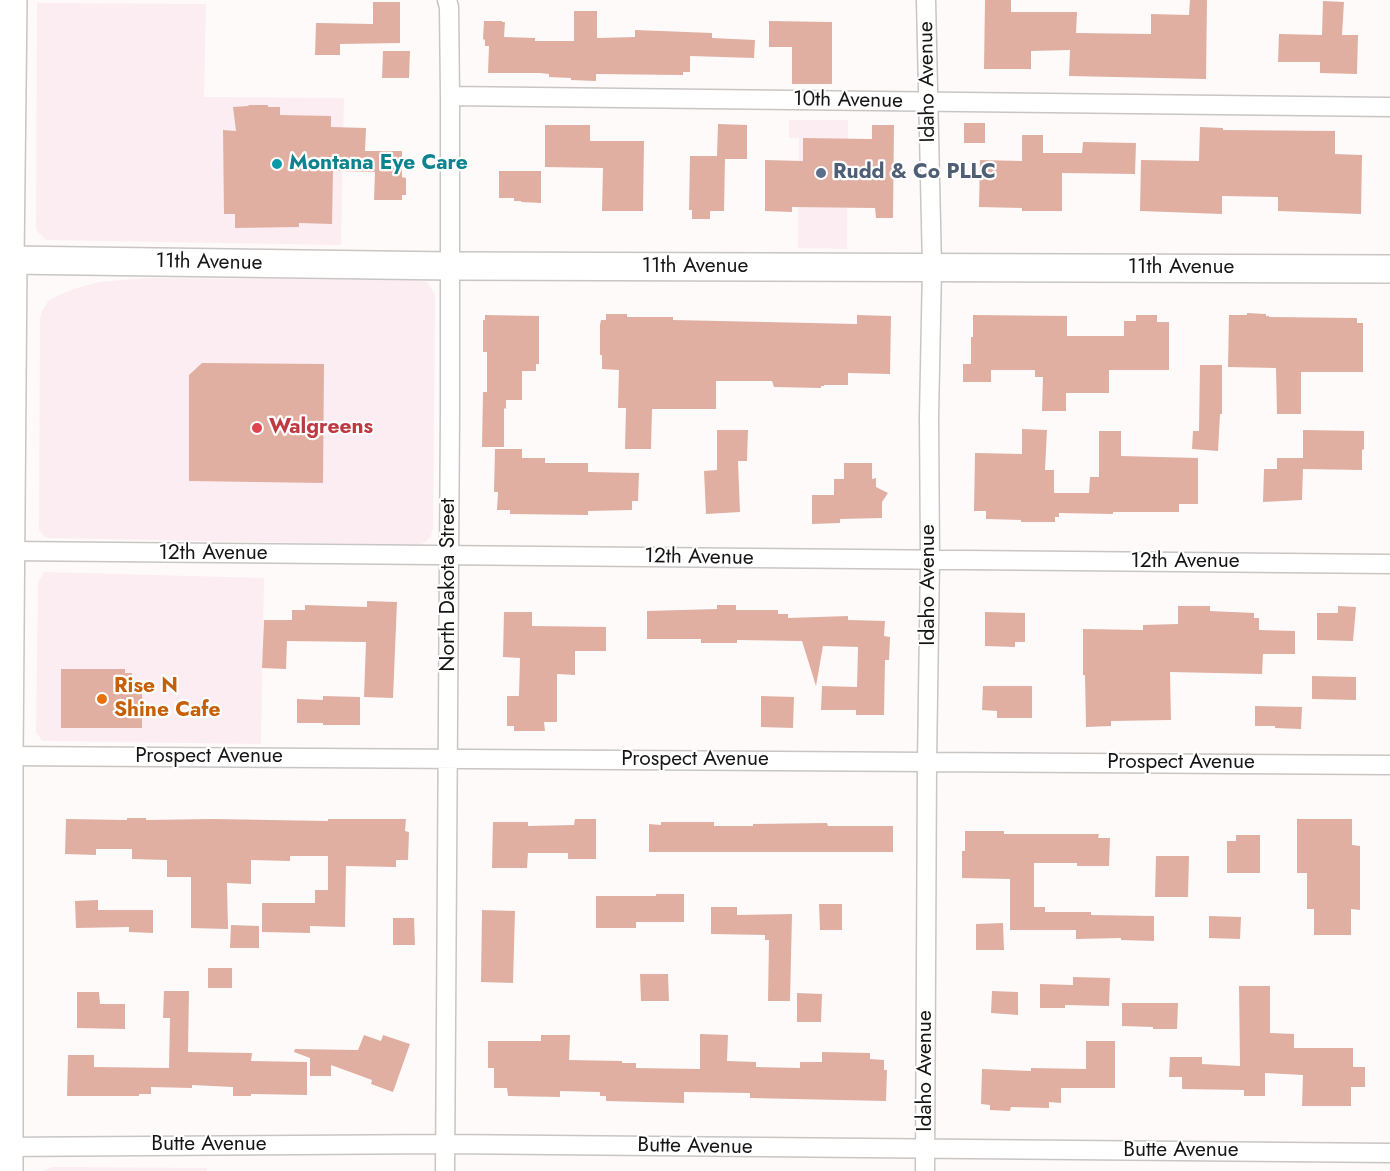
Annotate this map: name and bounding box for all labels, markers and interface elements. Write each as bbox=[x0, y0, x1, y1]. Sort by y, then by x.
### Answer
street label: Idaho Avenue bbox=[914, 21, 942, 143]
street label: 10th Avenue bbox=[793, 87, 903, 115]
place label: Montana Eye Care bbox=[289, 151, 468, 177]
marker: Montana Eye Care bbox=[270, 157, 284, 171]
place label: Rudd & Co PLLC bbox=[833, 160, 996, 186]
marker: Rudd & Co PLLC bbox=[814, 166, 828, 180]
street label: 11th Avenue bbox=[155, 249, 263, 277]
street label: 11th Avenue bbox=[642, 254, 748, 280]
street label: 11th Avenue bbox=[1128, 255, 1234, 281]
place label: Walgreens bbox=[269, 415, 373, 441]
marker: Walgreens bbox=[250, 421, 264, 435]
street label: North Dakota Street bbox=[436, 498, 462, 672]
street label: Idaho Avenue bbox=[916, 524, 942, 646]
street label: 12th Avenue bbox=[158, 541, 268, 567]
street label: 12th Avenue bbox=[644, 544, 754, 572]
street label: 12th Avenue bbox=[1130, 549, 1240, 575]
place label: Rise N Shine Cafe bbox=[114, 674, 221, 724]
marker: Rise N Shine Cafe bbox=[95, 692, 109, 706]
street label: Prospect Avenue bbox=[135, 744, 283, 770]
street label: Prospect Avenue bbox=[621, 747, 769, 773]
street label: Prospect Avenue bbox=[1107, 750, 1255, 776]
street label: Idaho Avenue bbox=[913, 1010, 939, 1132]
street label: Butte Avenue bbox=[151, 1132, 267, 1158]
street label: Butte Avenue bbox=[637, 1133, 753, 1161]
street label: Butte Avenue bbox=[1123, 1138, 1239, 1164]

